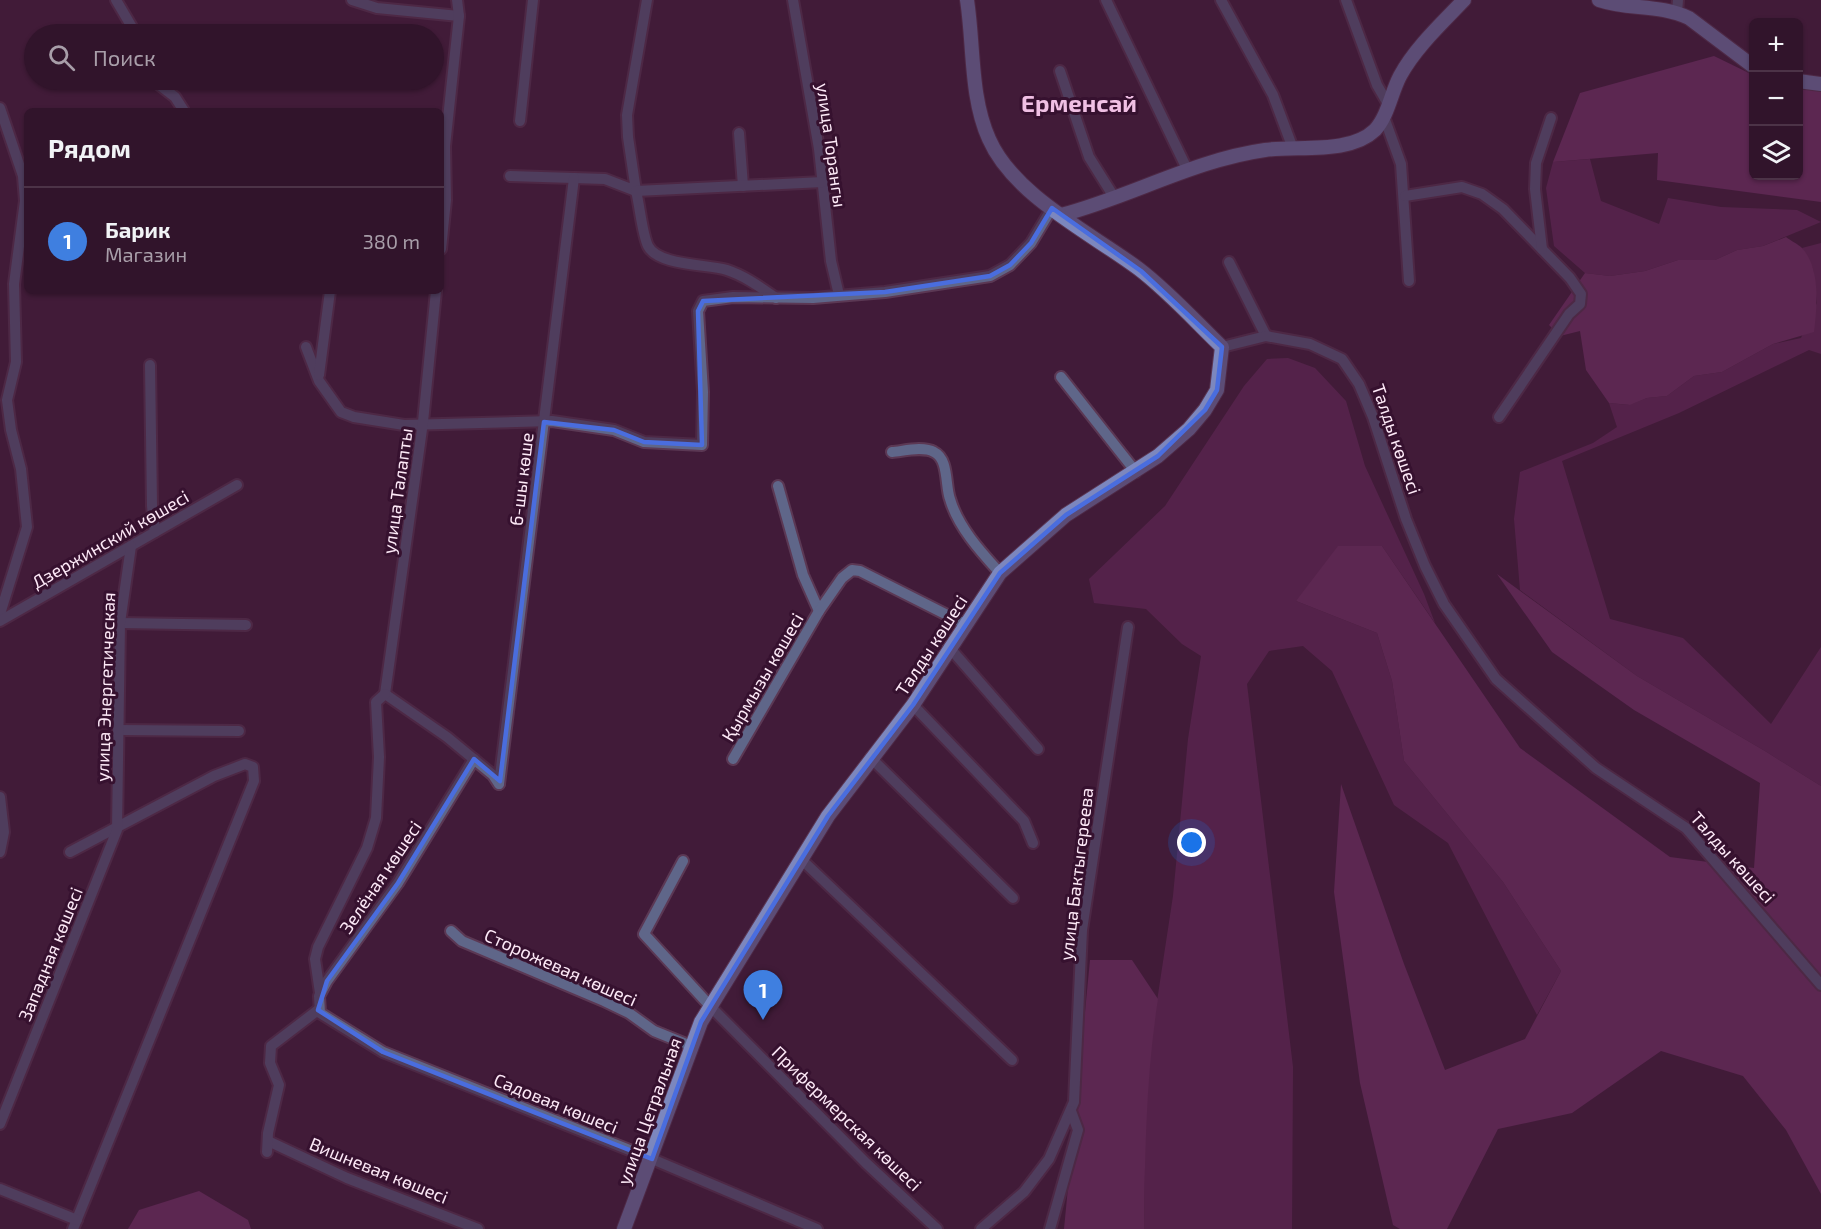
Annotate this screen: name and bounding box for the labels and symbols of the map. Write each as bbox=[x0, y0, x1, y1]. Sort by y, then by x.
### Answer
street label: улица Торангы bbox=[812, 81, 852, 209]
district label: Ерменсай bbox=[1021, 88, 1137, 117]
street label: Талды көшесі bbox=[1368, 381, 1426, 497]
street label: улица Талапты bbox=[377, 427, 417, 555]
street label: 6-шы көше bbox=[504, 431, 538, 527]
street label: Дзержинский көшесі bbox=[27, 485, 193, 593]
street label: Талды көшесі bbox=[890, 591, 972, 699]
street label: улица Энергетическая bbox=[91, 592, 119, 782]
street label: Қырмызы көшесі bbox=[716, 609, 808, 745]
street label: улица Бактыгереева bbox=[1054, 786, 1098, 962]
street label: Талды көшесі bbox=[1686, 807, 1780, 907]
street label: Зелёная көшесі bbox=[334, 817, 426, 937]
your location bbox=[1177, 828, 1206, 857]
street label: Западная көшесі bbox=[13, 884, 87, 1024]
street label: Сторожевая көшесі bbox=[481, 923, 641, 1011]
pin: 1 bbox=[744, 970, 783, 1020]
street label: улица Цетральная bbox=[612, 1034, 686, 1188]
street label: Прифермерская көшесі bbox=[768, 1041, 926, 1195]
street label: Садовая көшесі bbox=[491, 1068, 621, 1138]
street label: Вишневая көшесі bbox=[306, 1132, 452, 1208]

